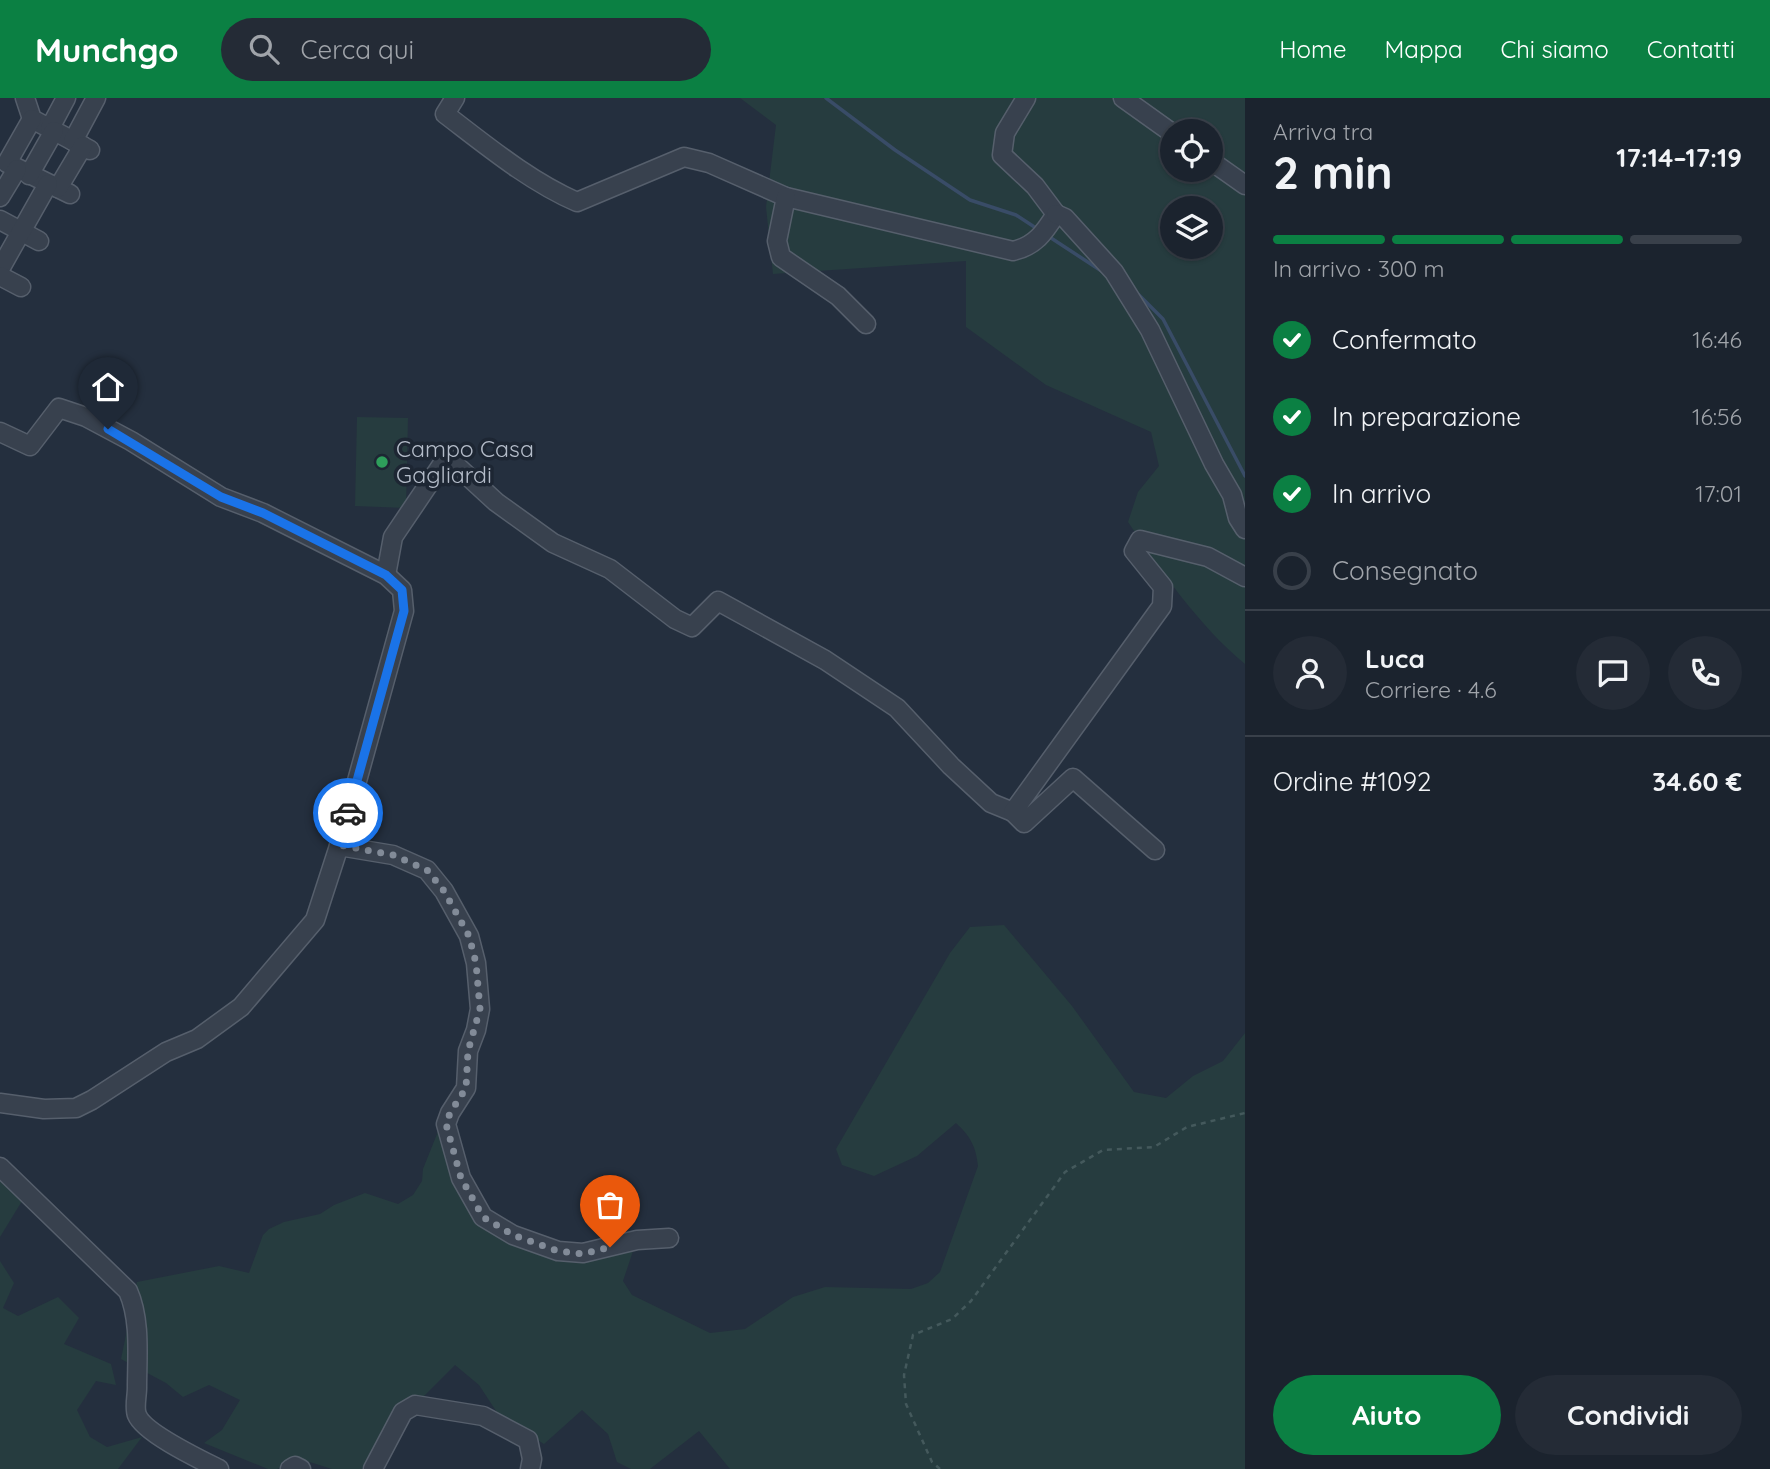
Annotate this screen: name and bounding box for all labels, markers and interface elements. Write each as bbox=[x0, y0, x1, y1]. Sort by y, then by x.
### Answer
search box bbox=[221, 18, 711, 81]
text: Munchgo bbox=[35, 29, 179, 70]
icon: search bbox=[245, 30, 283, 68]
text: Cerca qui bbox=[301, 33, 414, 66]
text: Home bbox=[1279, 34, 1347, 64]
text: Mappa bbox=[1385, 34, 1463, 64]
text: Chi siamo bbox=[1501, 34, 1609, 64]
text: Contatti bbox=[1647, 34, 1735, 64]
text: Arriva tra bbox=[1273, 117, 1373, 146]
map controls bbox=[1160, 119, 1223, 259]
button: locate bbox=[1160, 119, 1223, 182]
text: 17:14–17:19 bbox=[1616, 141, 1742, 174]
text: 2 min bbox=[1273, 143, 1393, 201]
button: layers bbox=[1160, 196, 1223, 259]
text: In arrivo · 300 m bbox=[1273, 254, 1445, 283]
icon: check bbox=[1273, 321, 1311, 359]
text: Confermato bbox=[1332, 323, 1477, 356]
text: 16:46 bbox=[1692, 325, 1742, 354]
pin bbox=[78, 357, 138, 429]
icon: home bbox=[89, 368, 127, 406]
icon: check bbox=[1273, 398, 1311, 436]
text: In preparazione bbox=[1332, 400, 1521, 433]
text: 16:56 bbox=[1692, 402, 1742, 431]
place label: Campo Casa Gagliardi bbox=[396, 434, 534, 489]
marker: Campo Casa Gagliardi bbox=[374, 454, 390, 470]
icon: check bbox=[1273, 475, 1311, 513]
text: In arrivo bbox=[1332, 477, 1431, 510]
text: 17:01 bbox=[1695, 479, 1742, 508]
text: Consegnato bbox=[1332, 554, 1478, 587]
button: person bbox=[1273, 636, 1347, 710]
button: chat bbox=[1576, 636, 1650, 710]
button: phone bbox=[1668, 636, 1742, 710]
text: Luca bbox=[1365, 642, 1425, 675]
text: Corriere · 4.6 bbox=[1365, 675, 1497, 704]
text: Ordine #1092 bbox=[1273, 765, 1432, 798]
text: 34.60 € bbox=[1652, 765, 1742, 798]
courier bbox=[313, 778, 383, 848]
icon: car bbox=[329, 794, 367, 832]
pin bbox=[580, 1175, 640, 1247]
icon: bag bbox=[591, 1186, 629, 1224]
button: Aiuto bbox=[1273, 1375, 1501, 1455]
button: Condividi bbox=[1515, 1375, 1742, 1455]

